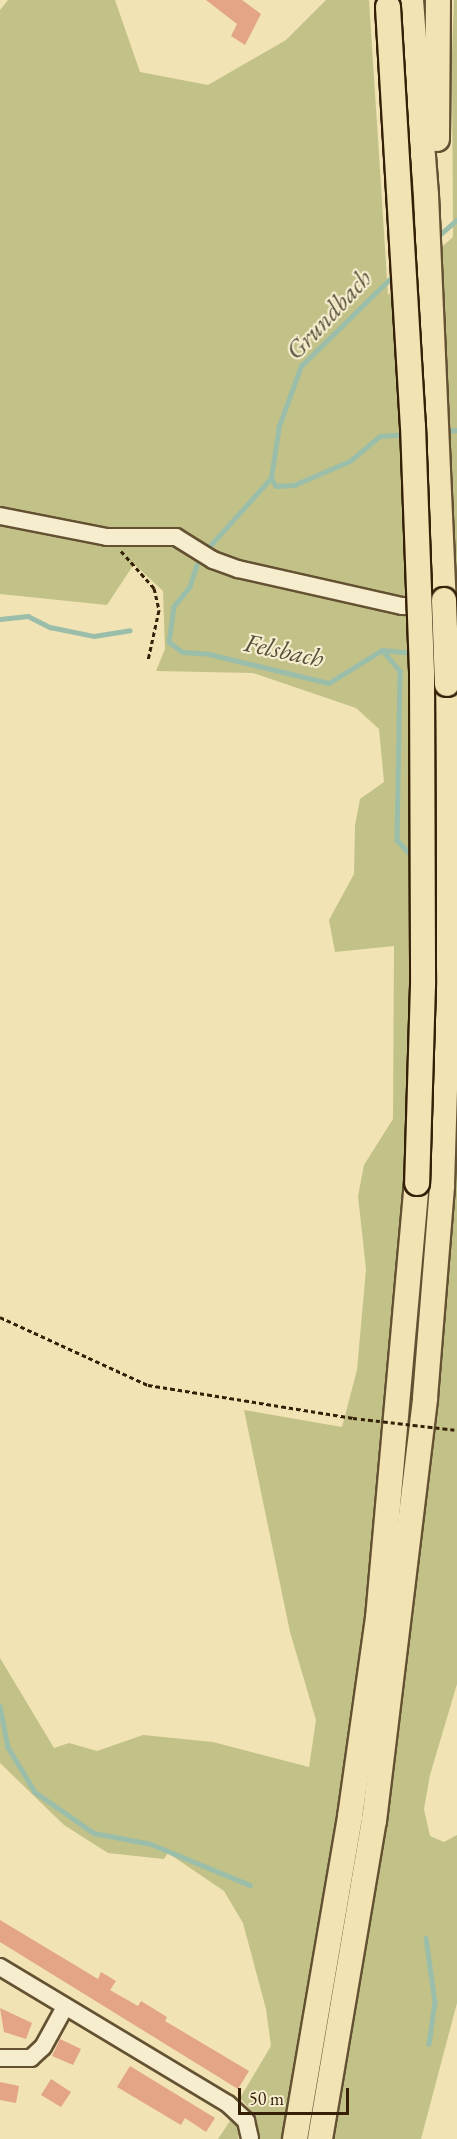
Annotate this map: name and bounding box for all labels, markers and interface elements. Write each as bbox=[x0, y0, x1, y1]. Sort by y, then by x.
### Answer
water label: Grundbach bbox=[279, 263, 379, 367]
water label: Felsbach bbox=[241, 627, 327, 675]
scale bar bbox=[241, 2076, 352, 2114]
text: 50 m bbox=[249, 2087, 284, 2110]

